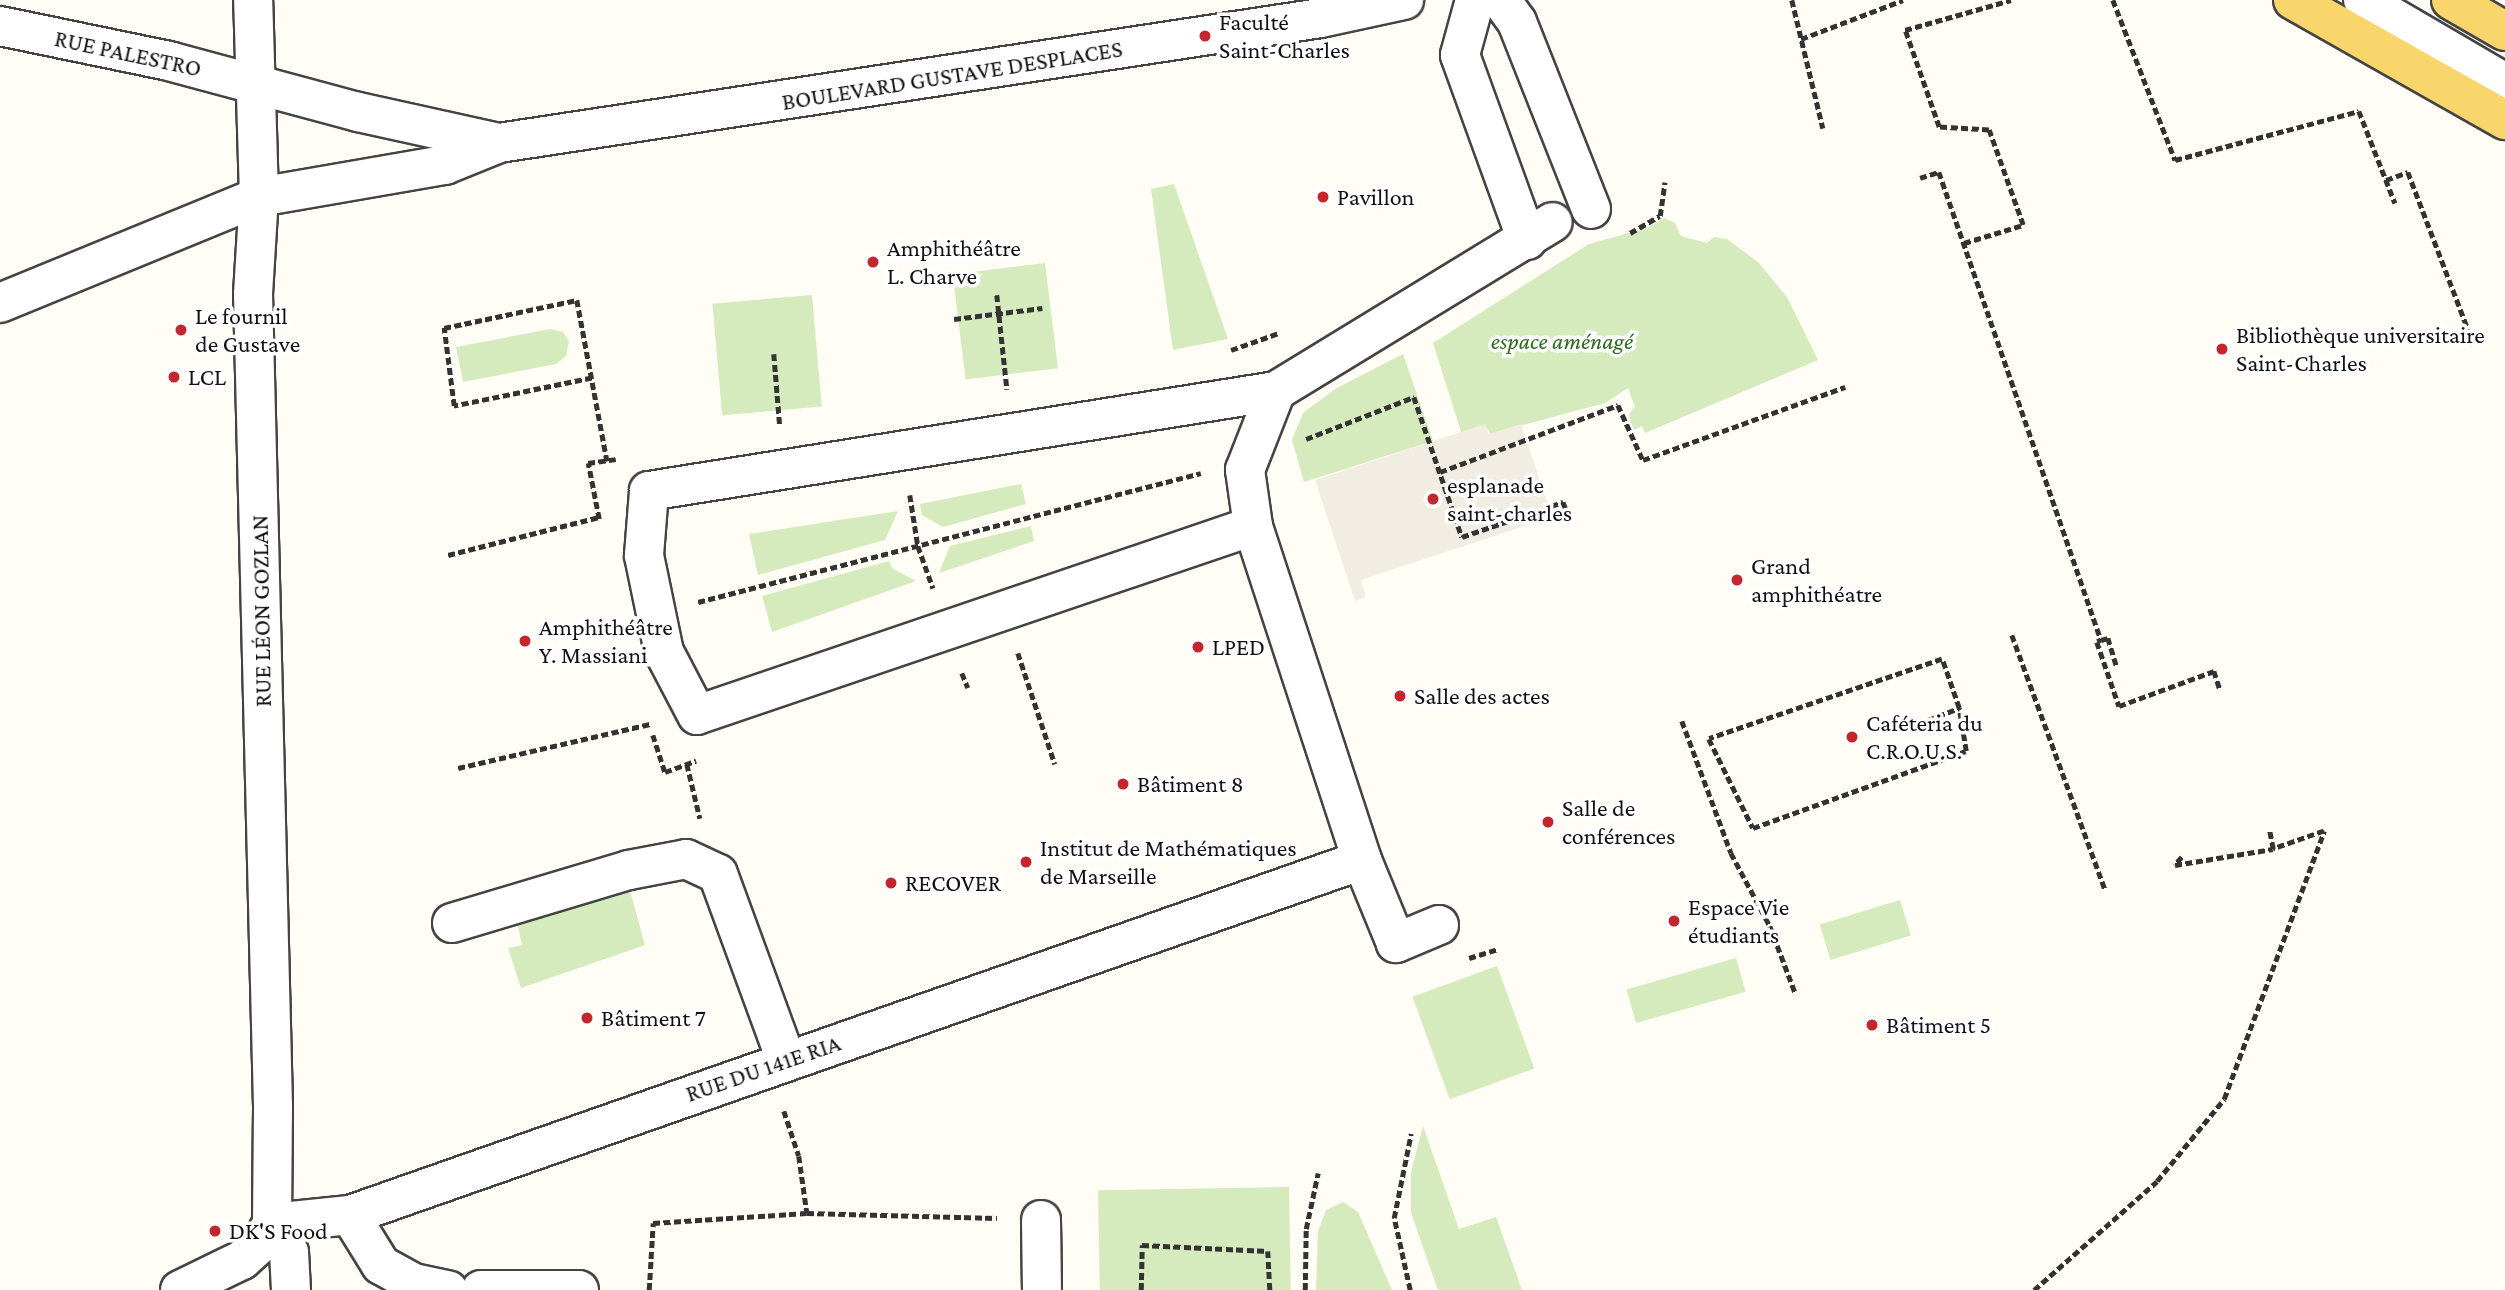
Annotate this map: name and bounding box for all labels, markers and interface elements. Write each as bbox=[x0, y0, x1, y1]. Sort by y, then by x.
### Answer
place label: Faculté Saint-Charles bbox=[1219, 8, 1350, 64]
street label: RUE PALESTRO bbox=[52, 23, 204, 83]
marker: Faculté Saint-Charles bbox=[1197, 28, 1213, 44]
street label: BOULEVARD GUSTAVE DESPLACES bbox=[780, 34, 1124, 116]
place label: Pavillon bbox=[1337, 183, 1414, 211]
marker: Pavillon bbox=[1315, 189, 1331, 205]
place label: Amphithéâtre L. Charve bbox=[887, 234, 1021, 290]
marker: Amphithéâtre L. Charve bbox=[865, 254, 881, 270]
place label: Le fournil de Gustave bbox=[195, 302, 300, 358]
place label: Bibliothèque universitaire Saint-Charles bbox=[2236, 321, 2485, 377]
marker: Le fournil de Gustave bbox=[173, 322, 189, 338]
park label: espace aménagé bbox=[1491, 327, 1633, 355]
marker: Bibliothèque universitaire Saint-Charles bbox=[2214, 341, 2230, 357]
place label: LCL bbox=[188, 363, 226, 391]
marker: LCL bbox=[166, 369, 182, 385]
place label: esplanade saint-charles bbox=[1447, 471, 1572, 527]
marker: esplanade saint-charles bbox=[1425, 491, 1441, 507]
street label: RUE LÉON GOZLAN bbox=[245, 515, 277, 707]
place label: Grand amphithéatre bbox=[1751, 552, 1882, 608]
marker: Grand amphithéatre bbox=[1729, 572, 1745, 588]
place label: Amphithéâtre Y. Massiani bbox=[539, 613, 673, 669]
marker: Amphithéâtre Y. Massiani bbox=[517, 633, 533, 649]
place label: LPED bbox=[1212, 633, 1265, 661]
marker: LPED bbox=[1190, 639, 1206, 655]
place label: Salle des actes bbox=[1414, 682, 1550, 710]
marker: Salle des actes bbox=[1392, 688, 1408, 704]
place label: Caféteria du C.R.O.U.S. bbox=[1866, 709, 1983, 765]
marker: Caféteria du C.R.O.U.S. bbox=[1844, 729, 1860, 745]
place label: Bâtiment 8 bbox=[1137, 770, 1244, 798]
marker: Bâtiment 8 bbox=[1115, 776, 1131, 792]
place label: Salle de conférences bbox=[1562, 794, 1675, 850]
marker: Salle de conférences bbox=[1540, 814, 1556, 830]
place label: Institut de Mathématiques de Marseille bbox=[1040, 834, 1297, 890]
marker: Institut de Mathématiques de Marseille bbox=[1018, 854, 1034, 870]
place label: RECOVER bbox=[905, 869, 1001, 897]
marker: RECOVER bbox=[883, 875, 899, 891]
place label: Espace Vie étudiants bbox=[1688, 893, 1789, 949]
marker: Espace Vie étudiants bbox=[1666, 913, 1682, 929]
place label: Bâtiment 7 bbox=[601, 1004, 706, 1032]
marker: Bâtiment 7 bbox=[579, 1010, 595, 1026]
place label: Bâtiment 5 bbox=[1886, 1011, 1991, 1039]
marker: Bâtiment 5 bbox=[1864, 1017, 1880, 1033]
street label: RUE DU 141E RIA bbox=[682, 1028, 844, 1108]
place label: DK'S Food bbox=[229, 1217, 328, 1245]
marker: DK'S Food bbox=[207, 1223, 223, 1239]

